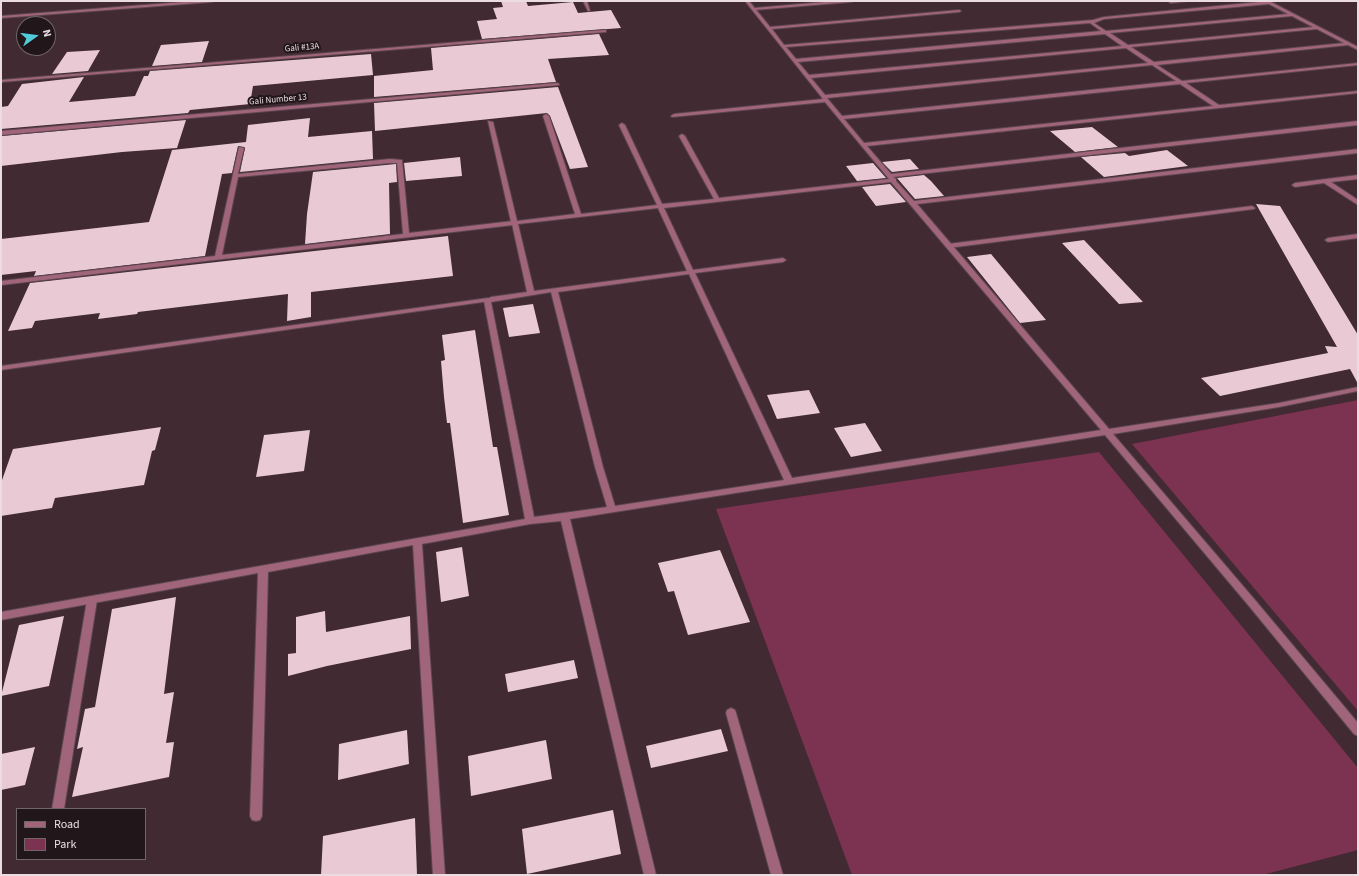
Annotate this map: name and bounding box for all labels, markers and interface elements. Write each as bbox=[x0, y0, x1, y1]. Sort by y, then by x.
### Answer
north arrow bbox=[16, 16, 56, 56]
text: N bbox=[39, 28, 55, 39]
street label: Gali #13A bbox=[284, 41, 320, 55]
street label: Gali Number 13 bbox=[249, 92, 307, 108]
legend bbox=[16, 808, 146, 860]
text: Road bbox=[54, 816, 80, 833]
text: Park bbox=[54, 836, 76, 853]

